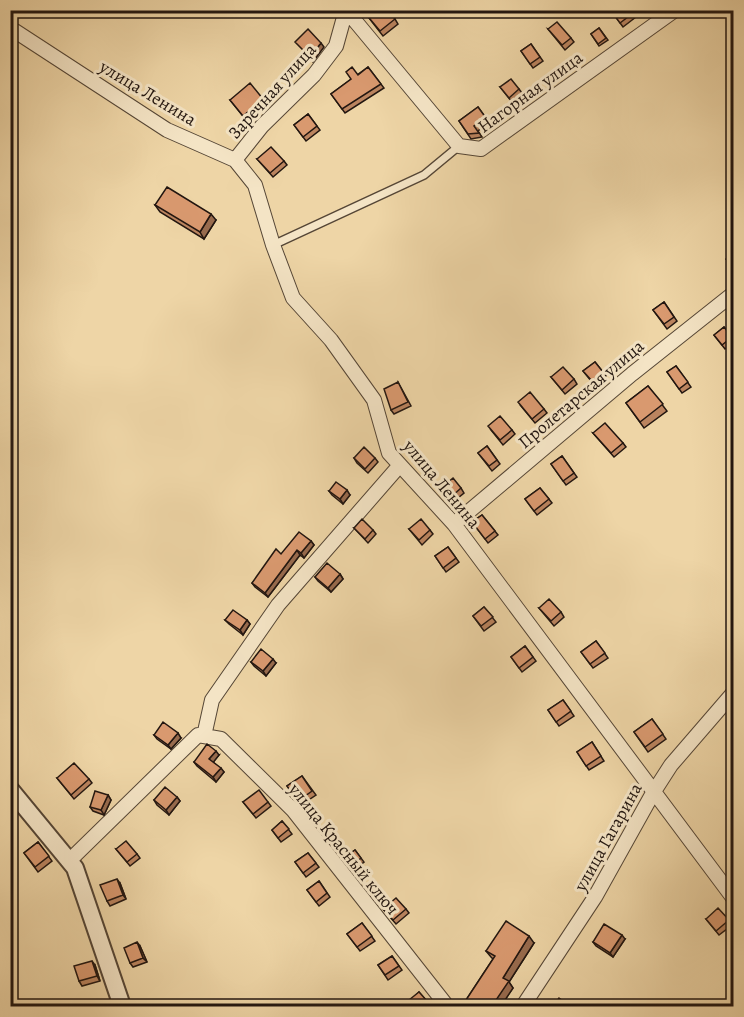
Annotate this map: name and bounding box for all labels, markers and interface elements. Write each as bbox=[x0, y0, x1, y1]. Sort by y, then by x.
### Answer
street label: Заречная улица bbox=[223, 37, 322, 144]
street label: Нагорная улица bbox=[473, 45, 588, 138]
street label: улица Ленина bbox=[94, 54, 201, 132]
street label: Пролетарская улица bbox=[513, 334, 650, 454]
street label: улица Ленина bbox=[397, 434, 487, 534]
street label: улица Красный ключ bbox=[283, 777, 405, 920]
street label: улица Гагарина bbox=[568, 778, 648, 896]

